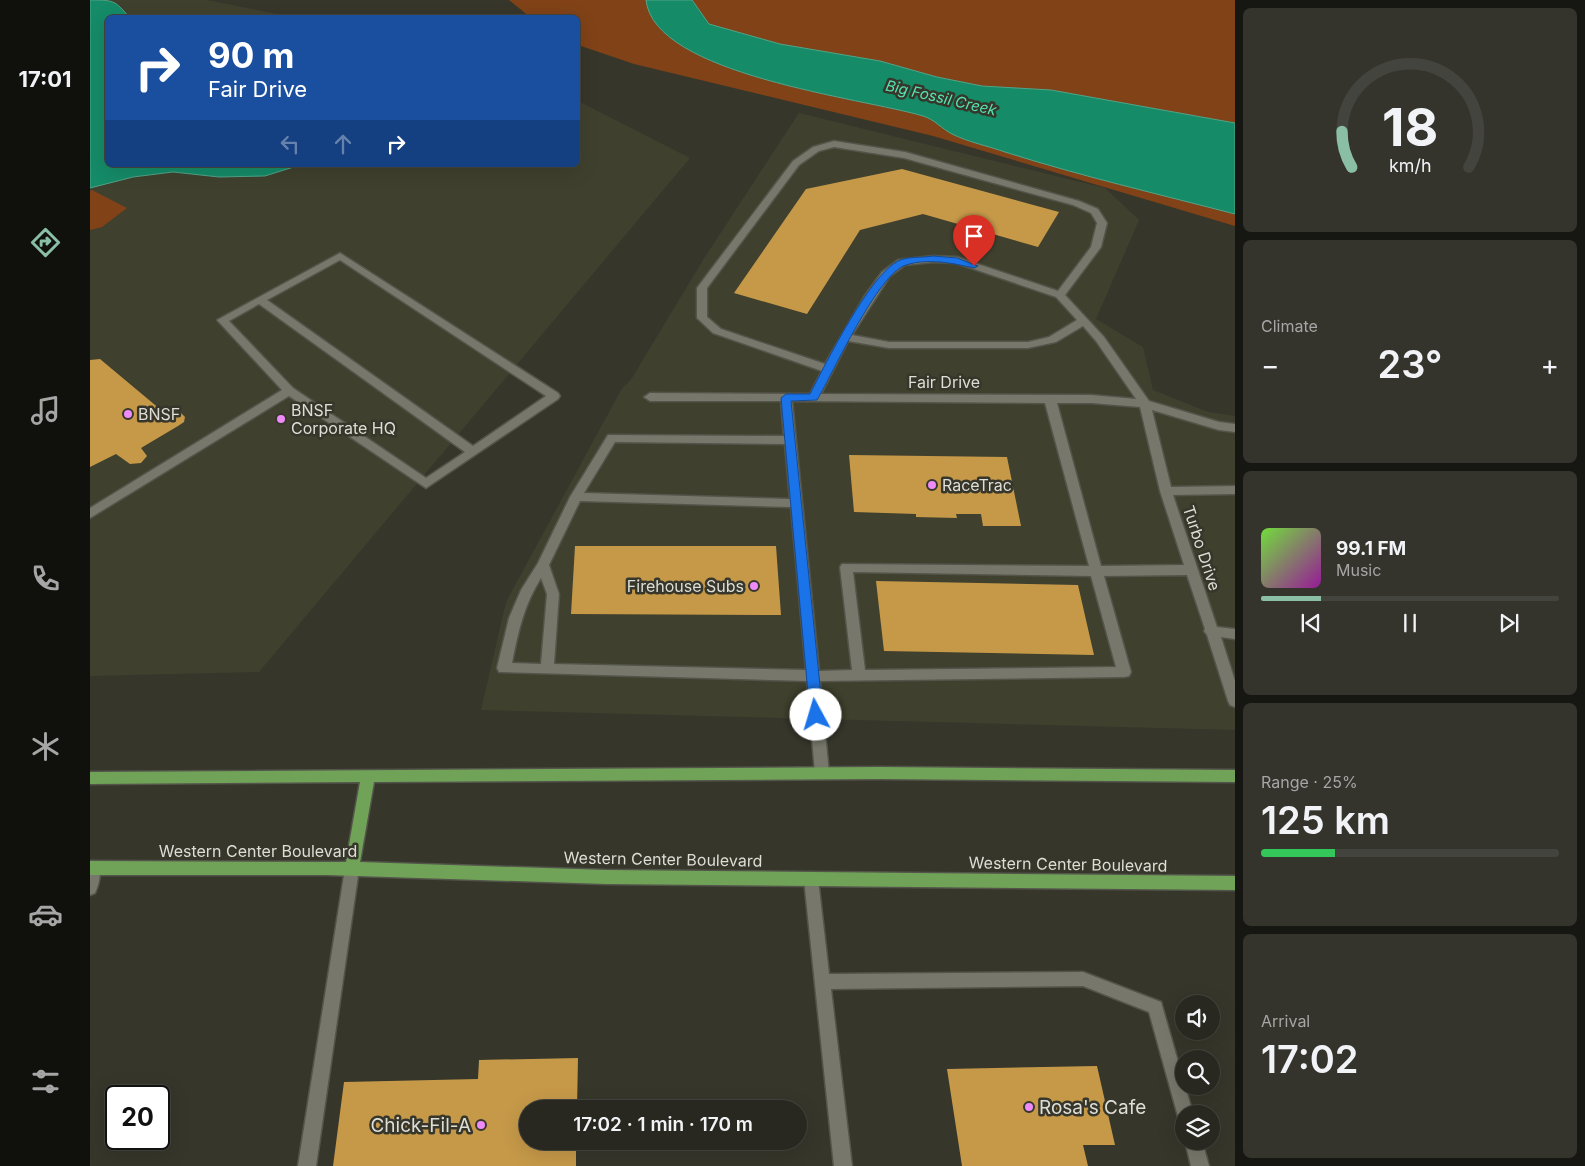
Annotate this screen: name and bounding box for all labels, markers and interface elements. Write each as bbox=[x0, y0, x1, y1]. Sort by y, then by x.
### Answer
text: 90 m bbox=[208, 34, 295, 76]
icon: right bbox=[125, 35, 190, 100]
text: 17:01 bbox=[18, 66, 72, 92]
text: Fair Drive bbox=[208, 76, 307, 102]
water label: Big Fossil Creek bbox=[884, 76, 999, 120]
text: 18 bbox=[1382, 96, 1438, 159]
icon: left bbox=[276, 130, 304, 158]
icon: ahead bbox=[329, 130, 357, 158]
icon: right bbox=[382, 130, 410, 158]
text: km/h bbox=[1389, 155, 1431, 176]
pin bbox=[953, 215, 995, 266]
icon: arrive bbox=[960, 222, 988, 250]
icon: directions bbox=[28, 225, 63, 260]
text: Climate bbox=[1261, 316, 1318, 336]
text: 23° bbox=[1378, 341, 1442, 387]
text: − bbox=[1261, 348, 1280, 382]
text: + bbox=[1540, 348, 1559, 382]
street label: Fair Drive bbox=[908, 372, 980, 392]
icon: music bbox=[28, 393, 63, 428]
place label: BNSF Corporate HQ bbox=[291, 400, 396, 438]
place label: BNSF bbox=[138, 404, 180, 424]
marker: BNSF bbox=[122, 408, 134, 420]
marker: BNSF Corporate HQ bbox=[275, 413, 287, 425]
place label: RaceTrac bbox=[942, 475, 1012, 495]
marker: RaceTrac bbox=[926, 479, 938, 491]
street label: Turbo Drive bbox=[1179, 503, 1225, 593]
text: 99.1 FM bbox=[1336, 537, 1406, 560]
text: Music bbox=[1336, 560, 1381, 580]
icon: phone bbox=[28, 561, 63, 596]
place label: Firehouse Subs bbox=[627, 576, 744, 596]
marker: Firehouse Subs bbox=[748, 580, 760, 592]
icon: previous bbox=[1297, 609, 1325, 637]
icon: pause bbox=[1396, 609, 1424, 637]
icon: next bbox=[1495, 609, 1523, 637]
position arrow bbox=[789, 688, 841, 740]
icon: climate bbox=[28, 729, 63, 764]
text: Range · 25% bbox=[1261, 772, 1358, 792]
text: 125 km bbox=[1261, 797, 1390, 843]
street label: Western Center Boulevard bbox=[159, 841, 357, 861]
street label: Western Center Boulevard bbox=[564, 847, 762, 871]
street label: Western Center Boulevard bbox=[969, 852, 1167, 876]
icon: car bbox=[28, 897, 63, 932]
map controls bbox=[1175, 995, 1220, 1150]
button: sound bbox=[1175, 995, 1220, 1040]
text: Arrival bbox=[1261, 1011, 1310, 1031]
text: 17:02 bbox=[1261, 1036, 1359, 1082]
button: search bbox=[1175, 1050, 1220, 1095]
icon: filters bbox=[28, 1064, 63, 1099]
speed limit sign: 20 bbox=[105, 1085, 170, 1150]
place label: Rosa's Cafe bbox=[1039, 1096, 1146, 1119]
marker: Rosa's Cafe bbox=[1023, 1101, 1035, 1113]
button: layers bbox=[1175, 1105, 1220, 1150]
text: 17:02 · 1 min · 170 m bbox=[573, 1113, 753, 1136]
place label: Chick-Fil-A bbox=[370, 1114, 471, 1137]
marker: Chick-Fil-A bbox=[475, 1119, 487, 1131]

